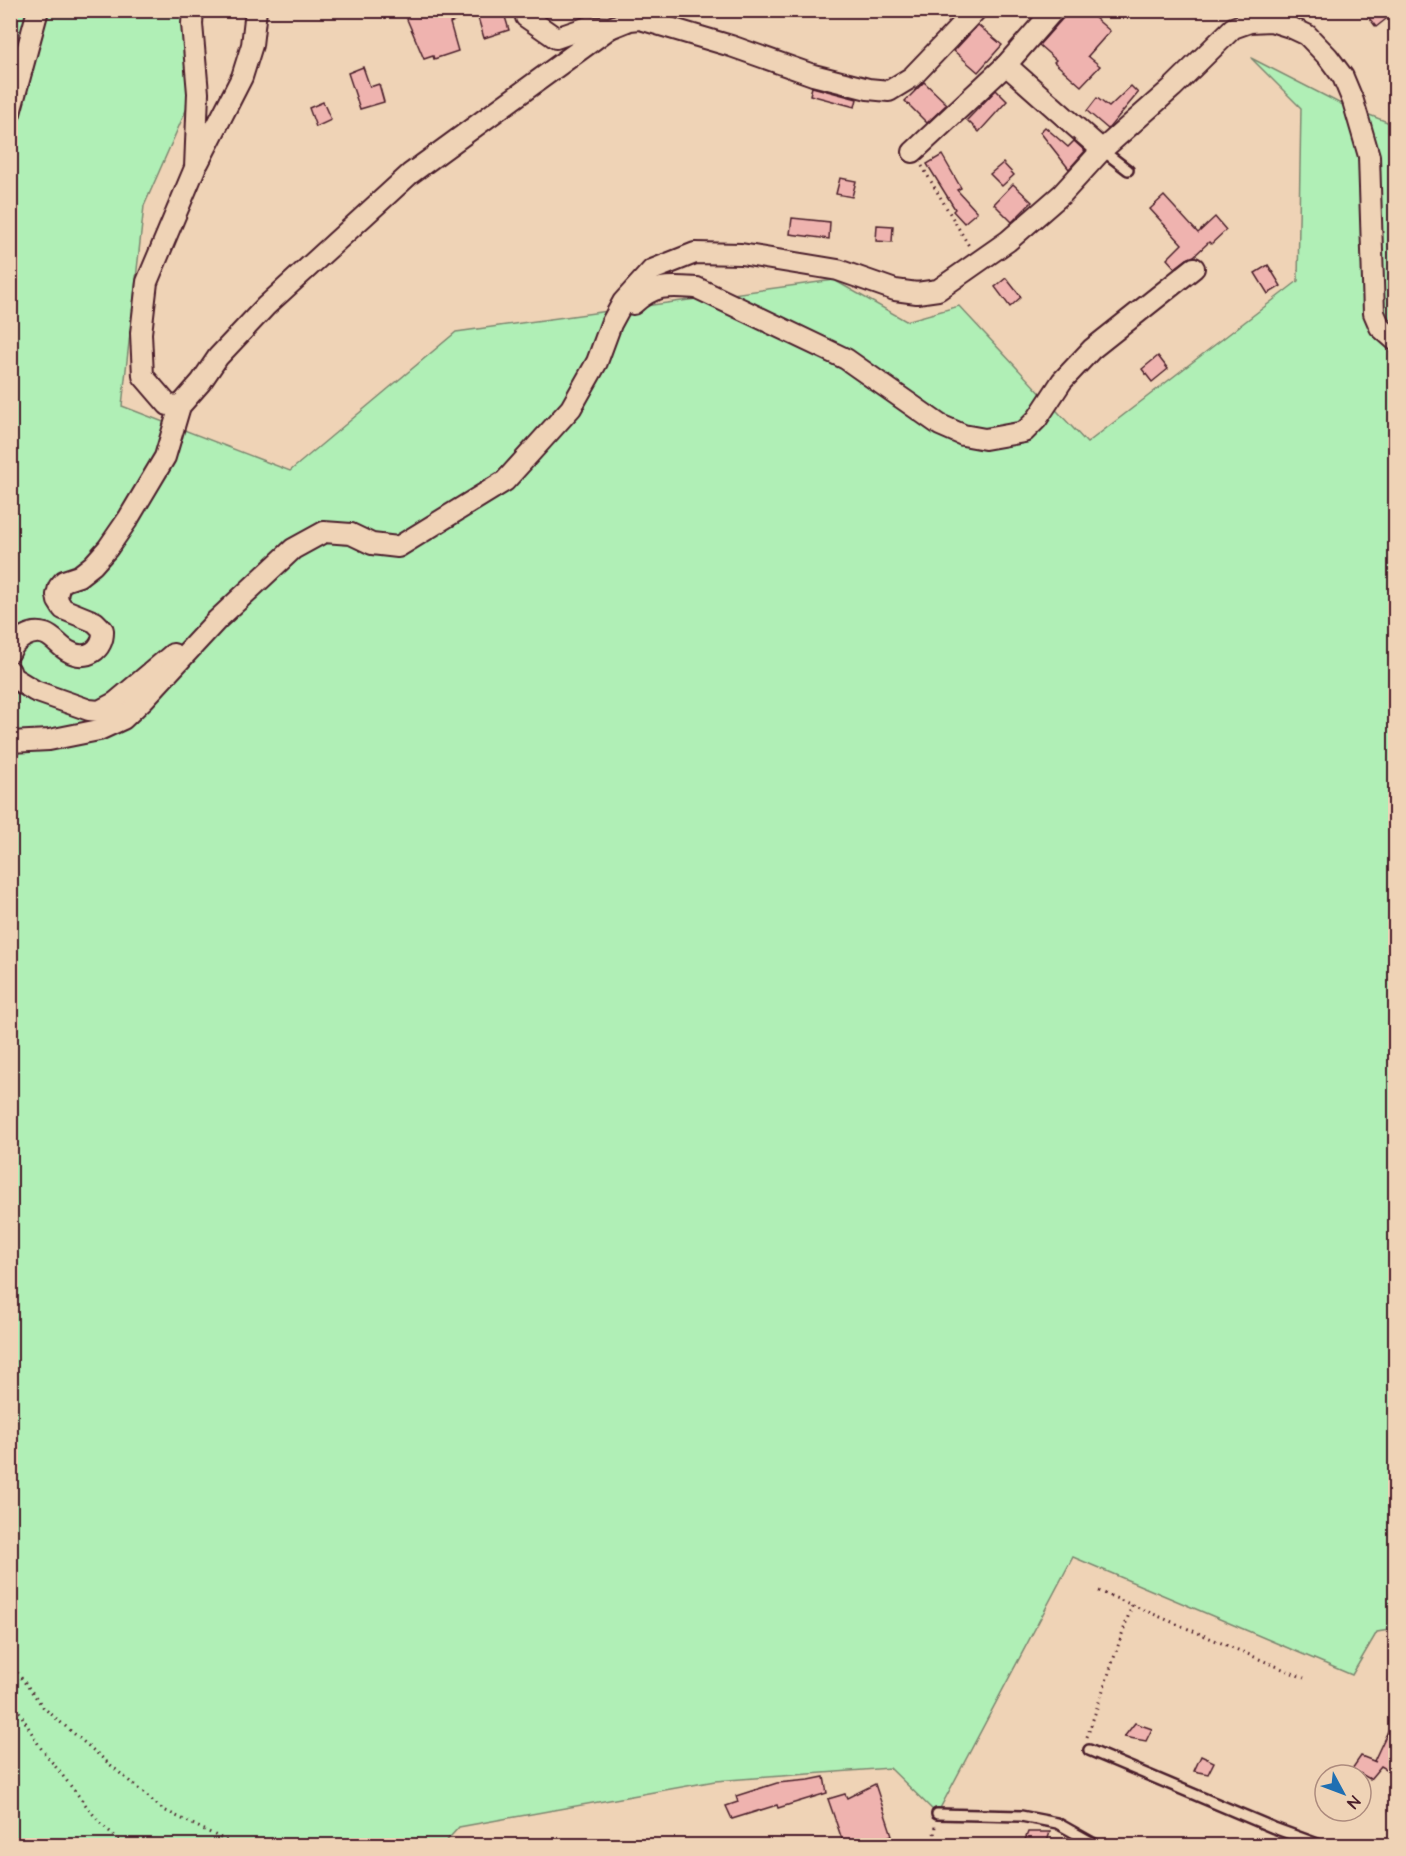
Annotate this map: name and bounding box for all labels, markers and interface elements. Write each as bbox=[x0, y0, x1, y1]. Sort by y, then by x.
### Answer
north arrow bbox=[1313, 1763, 1373, 1823]
text: N bbox=[1342, 1791, 1365, 1813]

